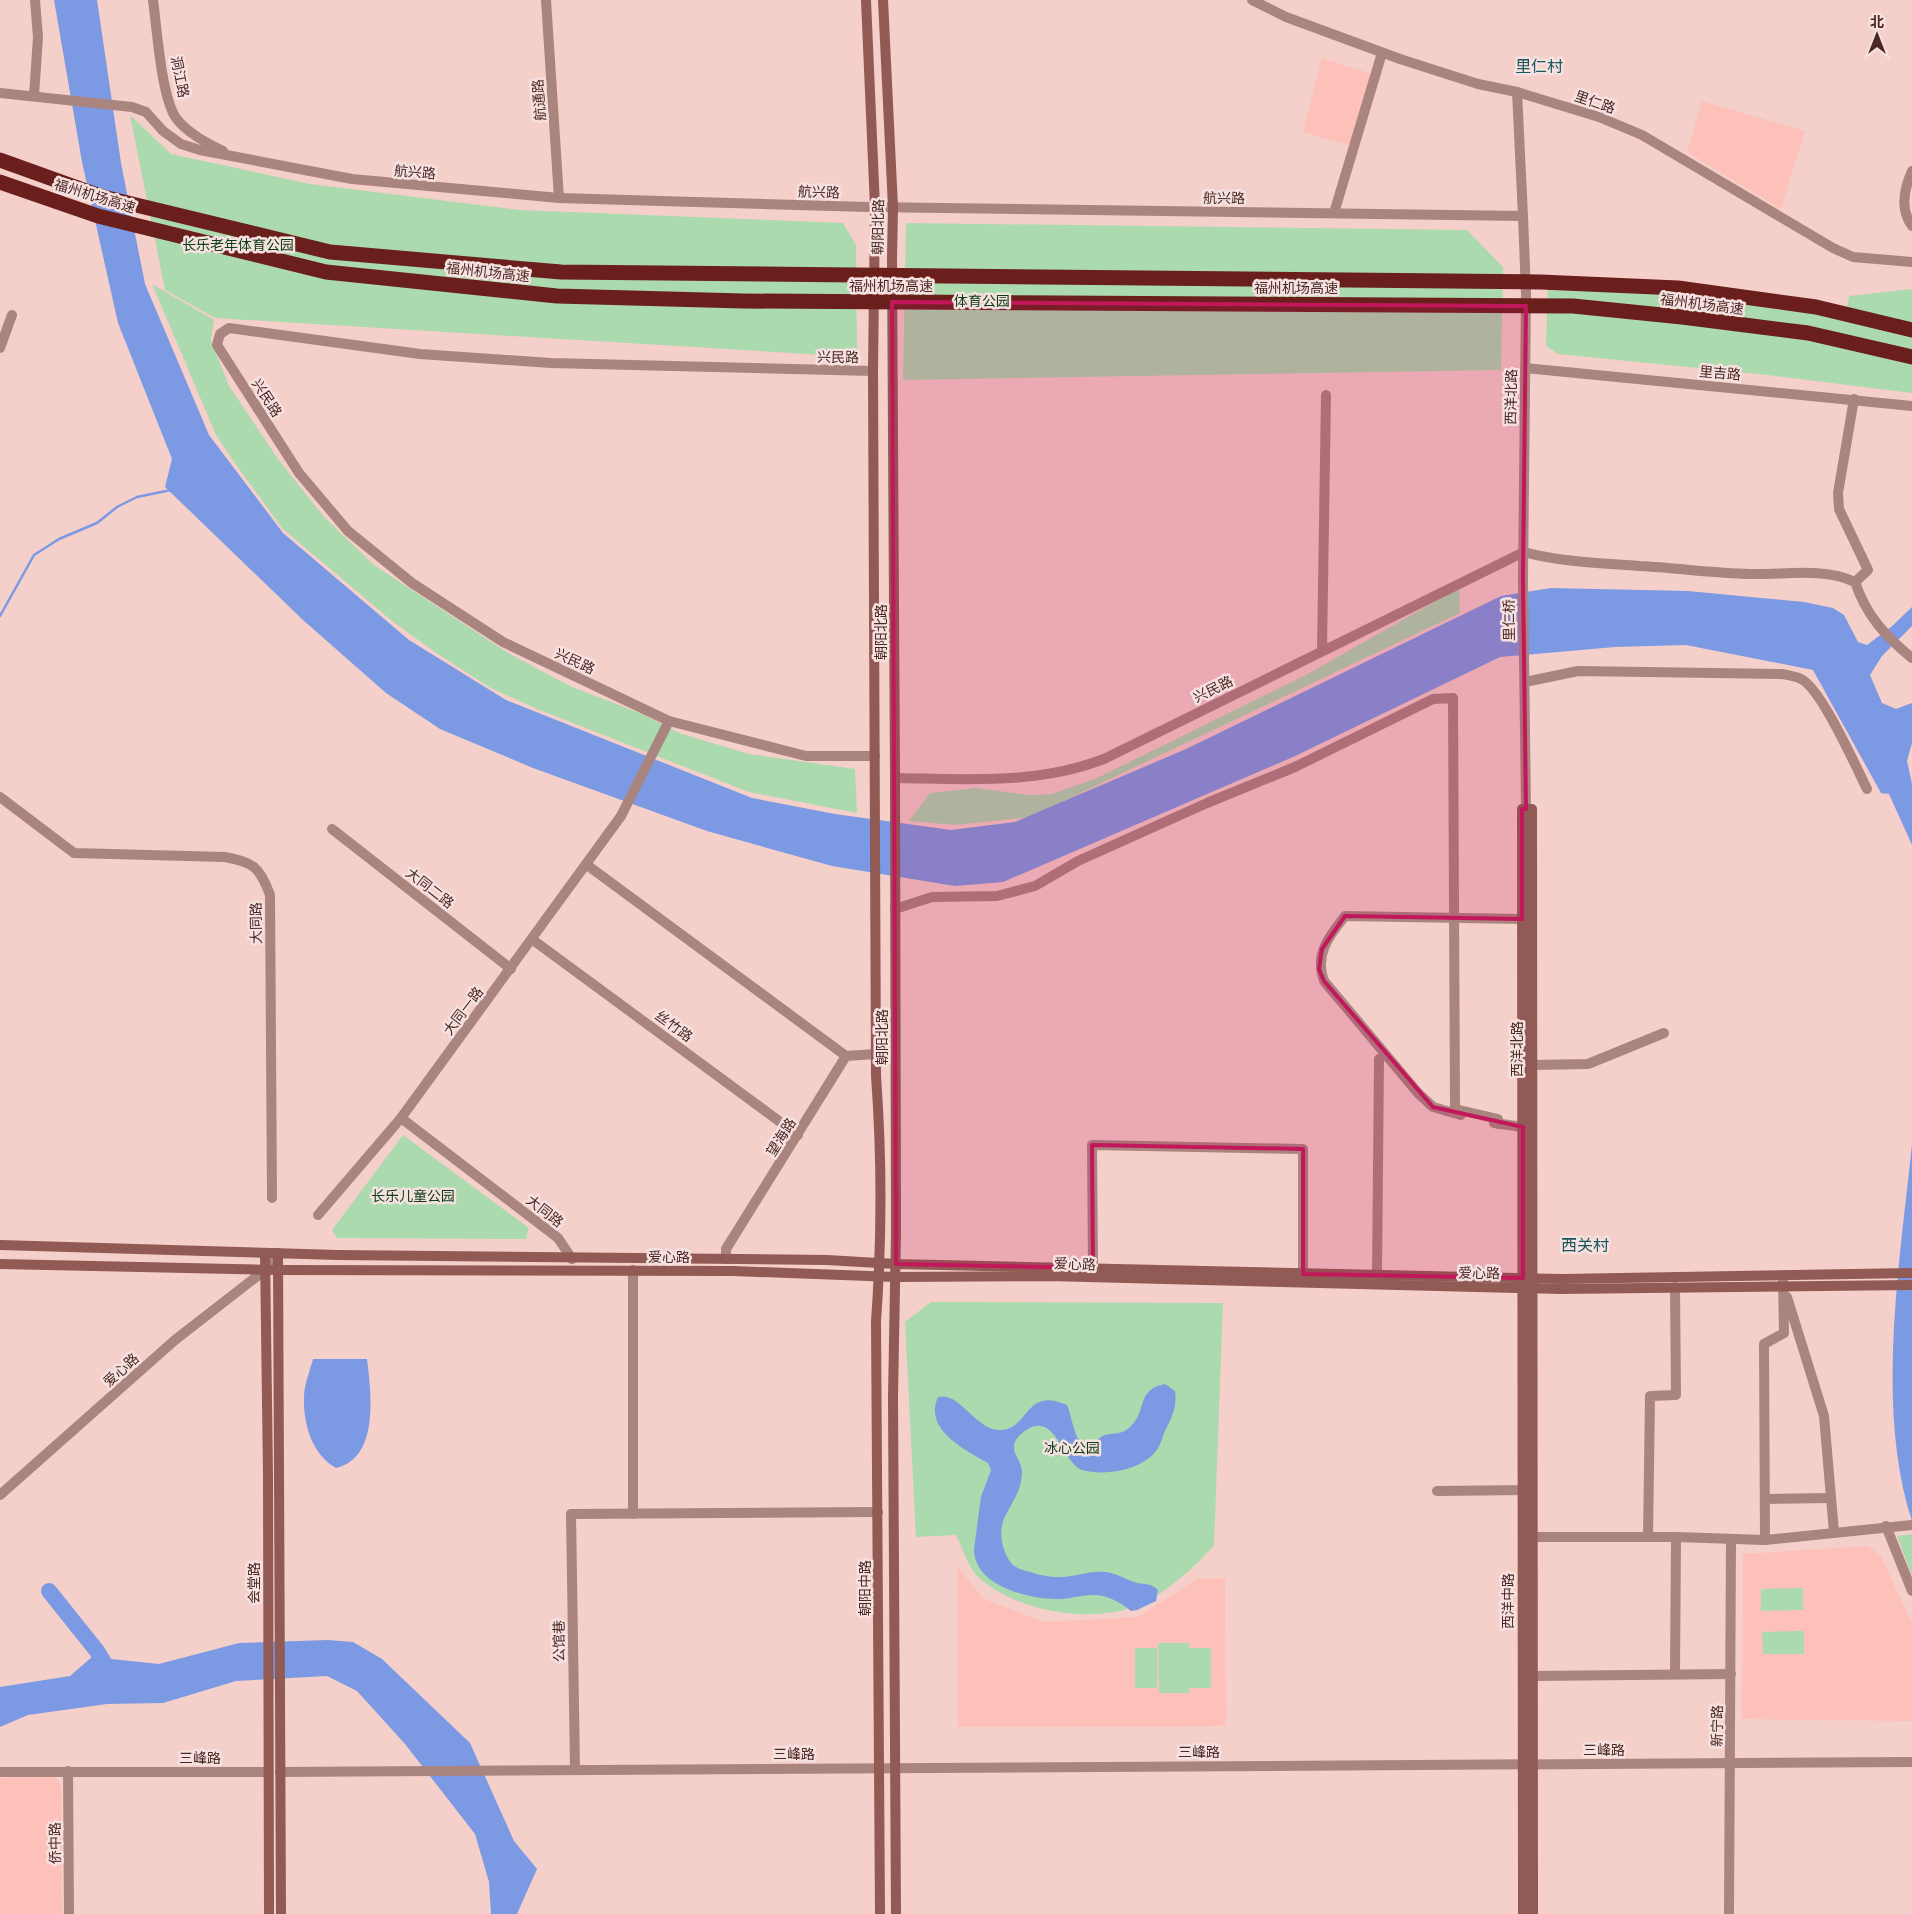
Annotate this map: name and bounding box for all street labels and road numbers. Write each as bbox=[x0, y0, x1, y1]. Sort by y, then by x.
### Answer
street label: 洞江路 bbox=[168, 55, 192, 99]
street label: 航通路 bbox=[530, 78, 548, 122]
street label: 里仁路 bbox=[1573, 88, 1617, 116]
street label: 航兴路 bbox=[393, 162, 437, 182]
street label: 福州机场高速 bbox=[52, 176, 138, 216]
street label: 航兴路 bbox=[798, 183, 840, 201]
street label: 航兴路 bbox=[1203, 190, 1245, 206]
street label: 朝阳北路 bbox=[870, 199, 886, 255]
street label: 福州机场高速 bbox=[445, 260, 531, 284]
street label: 福州机场高速 bbox=[849, 278, 933, 294]
street label: 福州机场高速 bbox=[1254, 280, 1338, 296]
street label: 福州机场高速 bbox=[1659, 291, 1745, 317]
street label: 兴民路 bbox=[817, 349, 859, 365]
street label: 里吉路 bbox=[1698, 363, 1742, 383]
street label: 西洋北路 bbox=[1503, 369, 1519, 425]
street label: 兴民路 bbox=[249, 376, 285, 420]
street label: 里仁桥 bbox=[1501, 599, 1517, 641]
street label: 朝阳北路 bbox=[873, 604, 889, 660]
street label: 兴民路 bbox=[553, 645, 597, 677]
street label: 兴民路 bbox=[1191, 673, 1235, 705]
street label: 大同二路 bbox=[403, 864, 457, 912]
street label: 大同路 bbox=[248, 902, 264, 944]
street label: 大同一路 bbox=[440, 984, 486, 1038]
street label: 丝竹路 bbox=[652, 1007, 696, 1045]
street label: 朝阳北路 bbox=[874, 1009, 890, 1065]
street label: 西洋北路 bbox=[1509, 1021, 1525, 1077]
street label: 望海路 bbox=[763, 1115, 799, 1159]
street label: 大同路 bbox=[524, 1192, 566, 1230]
street label: 爱心路 bbox=[648, 1249, 690, 1265]
street label: 爱心路 bbox=[1054, 1255, 1096, 1273]
street label: 爱心路 bbox=[1458, 1265, 1500, 1281]
street label: 爱心路 bbox=[100, 1350, 142, 1390]
street label: 朝阳中路 bbox=[857, 1560, 873, 1616]
street label: 会堂路 bbox=[246, 1562, 262, 1604]
street label: 西洋中路 bbox=[1500, 1573, 1516, 1629]
street label: 公馆巷 bbox=[551, 1620, 567, 1662]
street label: 新宁路 bbox=[1709, 1705, 1725, 1747]
street label: 三峰路 bbox=[1583, 1742, 1625, 1758]
street label: 三峰路 bbox=[1178, 1744, 1220, 1760]
street label: 三峰路 bbox=[773, 1746, 815, 1762]
street label: 三峰路 bbox=[179, 1750, 221, 1766]
street label: 侨中路 bbox=[47, 1822, 63, 1864]

